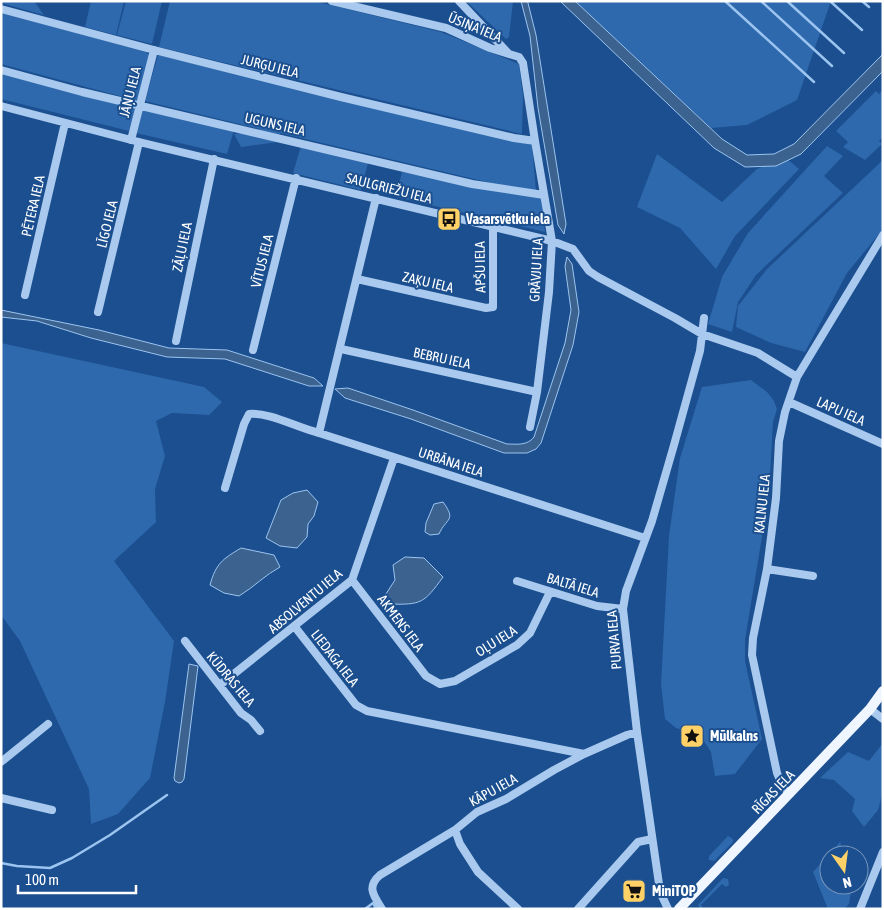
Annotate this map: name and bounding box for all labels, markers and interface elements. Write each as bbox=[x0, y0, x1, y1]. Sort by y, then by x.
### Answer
street label: ŪSIŅA IELA bbox=[446, 9, 504, 45]
street label: JURĢU IELA bbox=[239, 51, 301, 81]
street label: JĀŅU IELA bbox=[116, 65, 144, 119]
street label: UGUNS IELA bbox=[243, 109, 307, 139]
street label: SAULGRIEŽU IELA bbox=[344, 170, 434, 206]
street label: PĒTERA IELA bbox=[18, 174, 48, 238]
street label: LĪGO IELA bbox=[93, 198, 121, 249]
bus stop icon: Vasarsvētku iela bbox=[436, 206, 462, 232]
place label: Vasarsvētku iela bbox=[465, 211, 551, 227]
street label: ZĀĻU IELA bbox=[169, 220, 195, 273]
street label: VĪTUS IELA bbox=[248, 233, 276, 289]
street label: GRĀVJU IELA bbox=[526, 238, 546, 302]
street label: APŠU IELA bbox=[472, 241, 488, 293]
street label: ZAĶU IELA bbox=[401, 268, 455, 296]
street label: BEBRU IELA bbox=[412, 344, 472, 372]
street label: LAPU IELA bbox=[814, 393, 868, 429]
street label: URBĀNA IELA bbox=[416, 444, 486, 480]
street label: KALNU IELA bbox=[751, 473, 773, 534]
street label: ABSOLVENTU IELA bbox=[265, 565, 345, 637]
street label: BALTĀ IELA bbox=[545, 569, 601, 601]
street label: AKMENS IELA bbox=[374, 591, 428, 655]
street label: PURVA IELA bbox=[603, 610, 625, 670]
street label: OĻU IELA bbox=[472, 622, 520, 660]
street label: LIEDAGA IELA bbox=[308, 626, 362, 690]
street label: KŪDRAS IELA bbox=[204, 648, 259, 710]
place icon: Mūlkalns bbox=[679, 723, 705, 749]
place label: Mūlkalns bbox=[710, 728, 758, 744]
street label: RĪGAS IELA bbox=[748, 767, 798, 817]
street label: KĀPU IELA bbox=[466, 770, 520, 810]
north arrow bbox=[819, 845, 869, 895]
scale bar bbox=[18, 862, 135, 894]
text: 100 m bbox=[25, 871, 59, 888]
text: N bbox=[841, 874, 853, 891]
supermarket icon: MiniTOP bbox=[621, 878, 647, 904]
place label: MiniTOP bbox=[652, 883, 696, 899]

